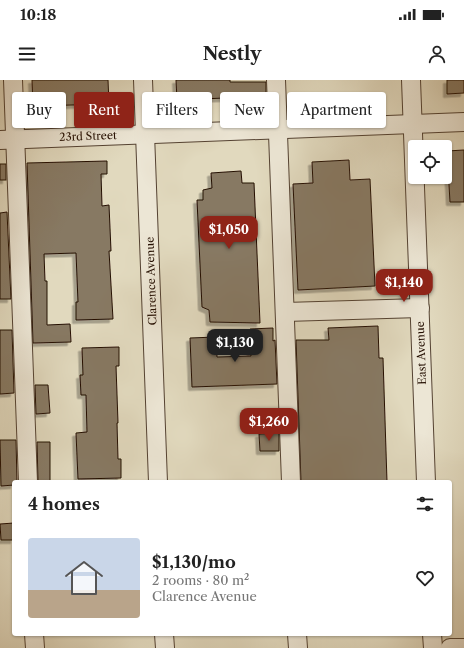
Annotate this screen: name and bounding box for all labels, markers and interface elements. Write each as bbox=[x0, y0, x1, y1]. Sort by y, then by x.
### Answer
text: 10:18 bbox=[20, 5, 57, 24]
icon: menu bbox=[16, 43, 38, 65]
text: Nestly bbox=[203, 43, 261, 65]
icon: person bbox=[426, 43, 448, 65]
chip: Buy bbox=[12, 92, 66, 128]
chip: Rent bbox=[74, 92, 134, 128]
chip: Filters bbox=[142, 92, 212, 128]
chip: New bbox=[220, 92, 279, 128]
chip: Apartment bbox=[287, 92, 386, 128]
street label: 23rd Street bbox=[59, 128, 117, 144]
map controls bbox=[408, 140, 452, 184]
button: locate bbox=[408, 140, 452, 184]
pin: $1,050 bbox=[196, 216, 262, 250]
text: $1,050 bbox=[209, 221, 249, 237]
street label: Clarence Avenue bbox=[142, 236, 160, 326]
pin: $1,140 bbox=[371, 269, 437, 303]
text: $1,140 bbox=[385, 274, 423, 290]
street label: East Avenue bbox=[413, 321, 429, 385]
pin: $1,130 bbox=[202, 329, 268, 363]
text: $1,130 bbox=[216, 334, 254, 350]
pin: $1,260 bbox=[236, 408, 302, 442]
text: $1,260 bbox=[249, 413, 289, 429]
icon: filters bbox=[414, 493, 436, 515]
text: 4 homes bbox=[28, 494, 100, 514]
text: $1,130/mo bbox=[152, 552, 236, 572]
icon: home bbox=[60, 554, 108, 602]
icon: heart bbox=[414, 567, 436, 589]
text: 2 rooms · 80 m² bbox=[152, 572, 249, 588]
text: Clarence Avenue bbox=[152, 588, 257, 604]

